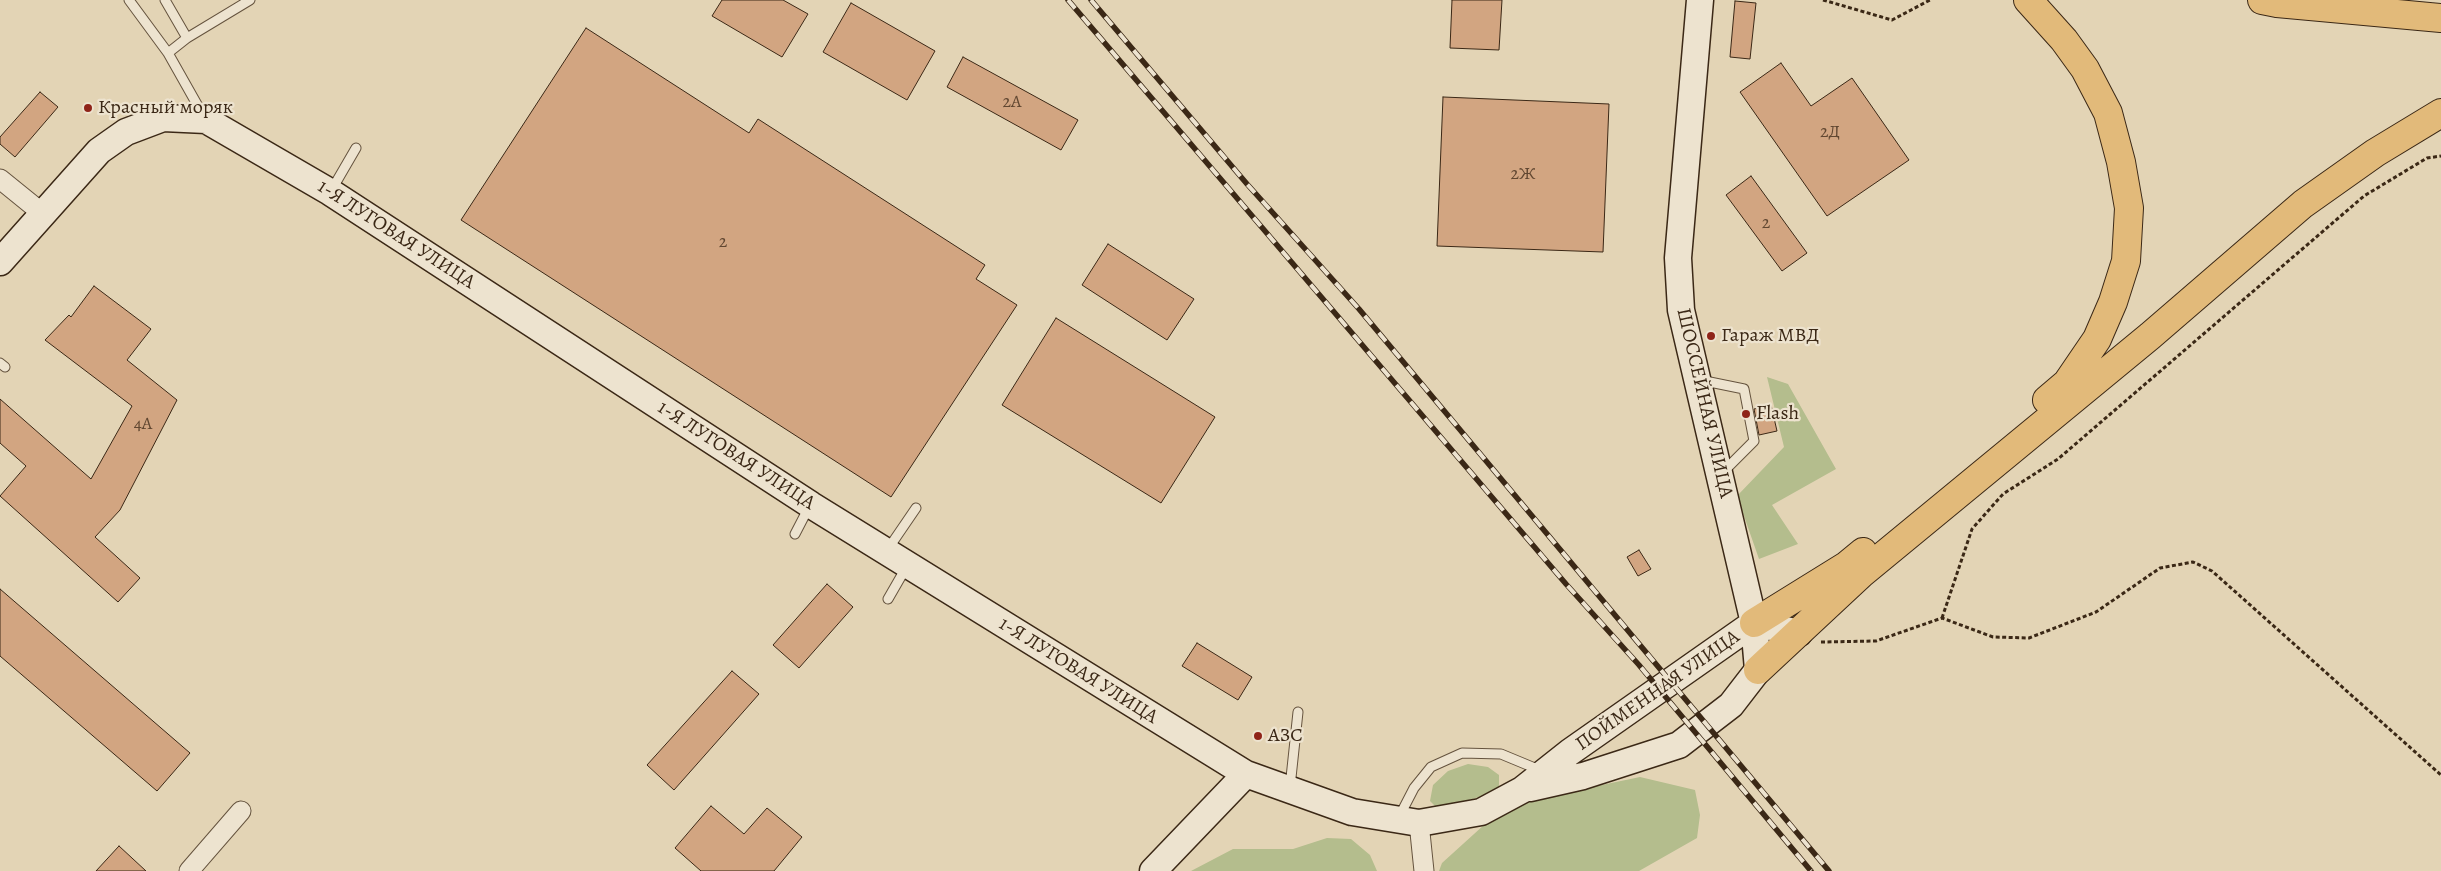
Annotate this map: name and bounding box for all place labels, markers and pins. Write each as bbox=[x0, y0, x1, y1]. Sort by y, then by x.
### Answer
place label: Красный моряк bbox=[98, 96, 233, 120]
marker: Красный моряк bbox=[82, 102, 94, 114]
place label: Гараж МВД bbox=[1721, 324, 1819, 348]
marker: Гараж МВД bbox=[1705, 330, 1717, 342]
place label: Flash bbox=[1756, 402, 1799, 426]
marker: Flash bbox=[1740, 408, 1752, 420]
place label: АЗС bbox=[1268, 724, 1303, 748]
marker: АЗС bbox=[1252, 730, 1264, 742]

